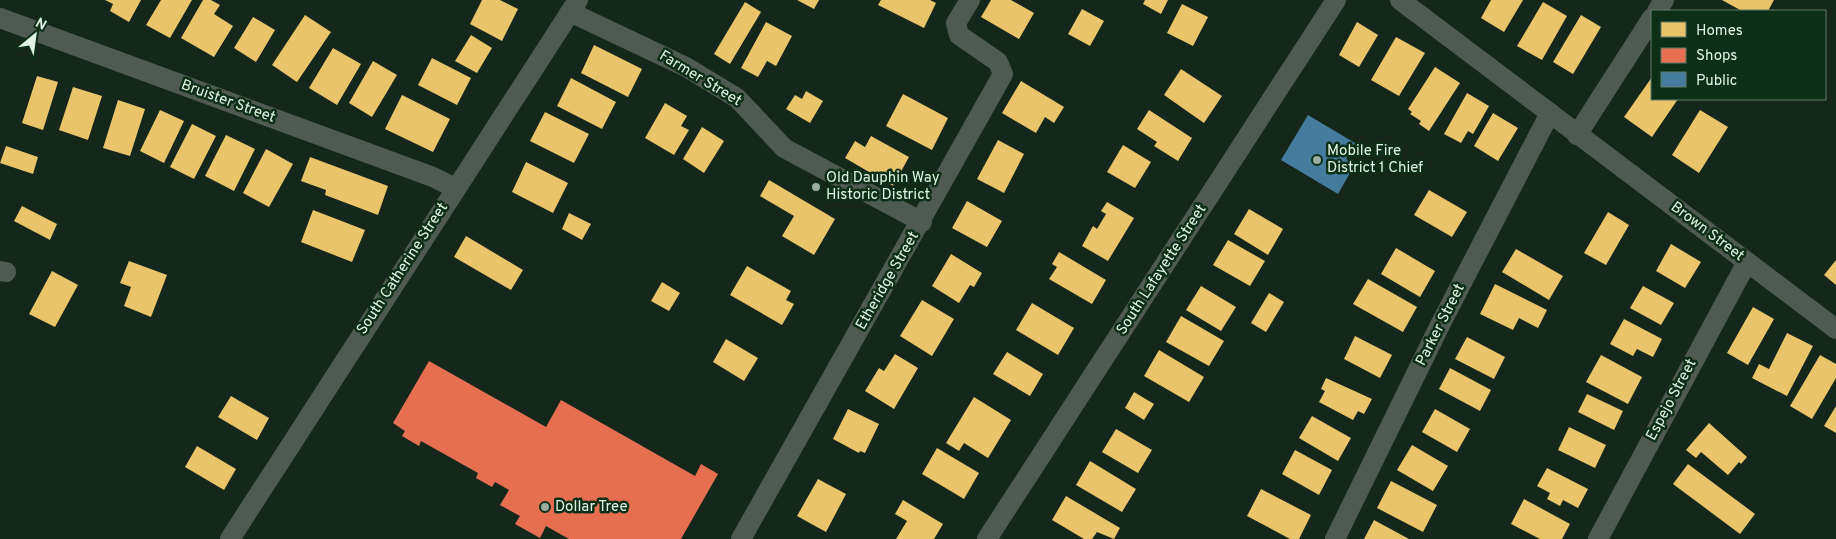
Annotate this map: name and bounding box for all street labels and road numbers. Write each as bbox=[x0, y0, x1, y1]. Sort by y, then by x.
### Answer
street label: Farmer Street bbox=[655, 47, 745, 111]
street label: Bruister Street bbox=[178, 76, 278, 128]
street label: Brown Street bbox=[1666, 198, 1748, 266]
street label: South Catherine Street bbox=[353, 199, 453, 339]
street label: South Lafayette Street bbox=[1113, 201, 1211, 339]
street label: Etheridge Street bbox=[852, 228, 924, 334]
street label: Parker Street bbox=[1412, 281, 1470, 369]
street label: Espejo Street bbox=[1643, 356, 1701, 444]

